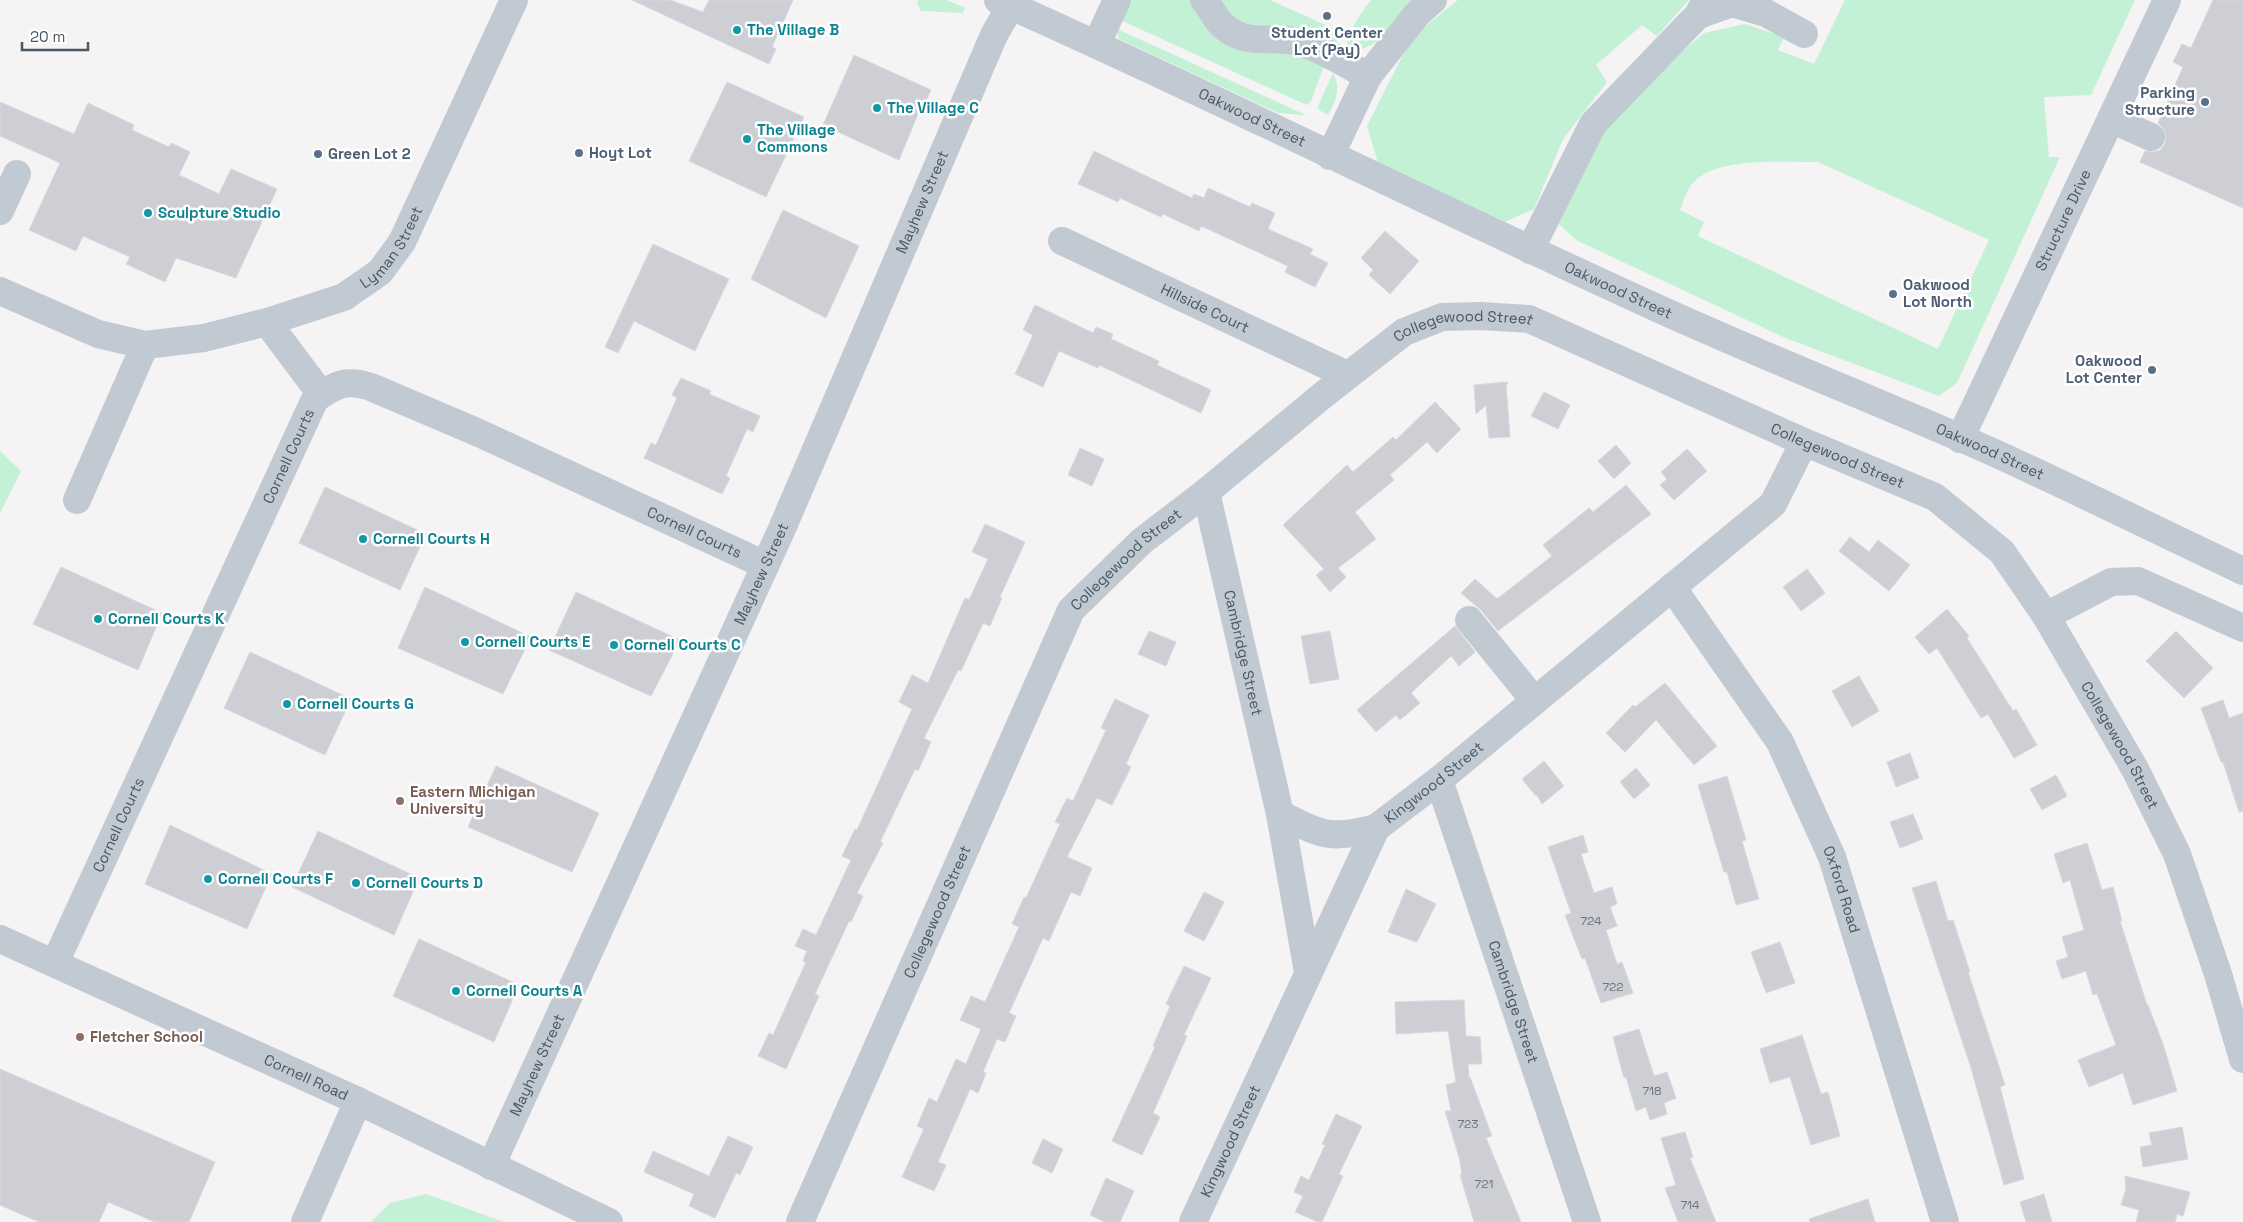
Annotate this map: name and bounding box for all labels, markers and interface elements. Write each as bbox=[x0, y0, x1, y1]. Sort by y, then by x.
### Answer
marker: Student Center Lot (Pay) bbox=[1321, 10, 1333, 22]
scale bar bbox=[22, 20, 89, 52]
place label: The Village B bbox=[747, 20, 839, 39]
place label: Student Center Lot (Pay) bbox=[1271, 23, 1383, 59]
marker: The Village B bbox=[731, 24, 743, 36]
text: 20 m bbox=[30, 27, 65, 46]
street label: Oakwood Street bbox=[1196, 83, 1309, 151]
place label: Parking Structure bbox=[2125, 83, 2195, 119]
marker: Parking Structure bbox=[2199, 96, 2211, 108]
place label: The Village C bbox=[887, 98, 979, 117]
marker: The Village C bbox=[871, 102, 883, 114]
place label: The Village Commons bbox=[757, 120, 836, 156]
marker: The Village Commons bbox=[741, 133, 753, 145]
place label: Hoyt Lot bbox=[589, 143, 652, 162]
place label: Green Lot 2 bbox=[328, 144, 411, 163]
marker: Hoyt Lot bbox=[573, 147, 585, 159]
street label: Mayhew Street bbox=[891, 147, 952, 256]
marker: Green Lot 2 bbox=[312, 148, 324, 160]
street label: Structure Drive bbox=[2031, 166, 2095, 274]
place label: Sculpture Studio bbox=[158, 203, 281, 222]
street label: Lyman Street bbox=[356, 203, 426, 292]
marker: Sculpture Studio bbox=[142, 207, 154, 219]
street label: Oakwood Street bbox=[1562, 257, 1676, 323]
place label: Oakwood Lot North bbox=[1903, 275, 1972, 311]
street label: Hillside Court bbox=[1158, 279, 1253, 337]
marker: Oakwood Lot North bbox=[1887, 288, 1899, 300]
street label: Collegewood Street bbox=[1389, 306, 1537, 346]
place label: Oakwood Lot Center bbox=[2066, 351, 2142, 387]
marker: Oakwood Lot Center bbox=[2146, 364, 2158, 376]
street label: Cornell Courts bbox=[258, 405, 318, 507]
street label: Collegewood Street bbox=[1768, 418, 1908, 492]
street label: Oakwood Street bbox=[1933, 419, 2047, 484]
street label: Cornell Courts bbox=[644, 502, 745, 562]
street label: Collegewood Street bbox=[1066, 504, 1185, 614]
street label: Mayhew Street bbox=[729, 520, 792, 628]
place label: Cornell Courts H bbox=[373, 529, 490, 548]
marker: Cornell Courts H bbox=[357, 533, 369, 545]
street label: Cambridge Street bbox=[1220, 588, 1267, 717]
place label: Cornell Courts K bbox=[108, 609, 225, 628]
marker: Cornell Courts K bbox=[92, 613, 104, 625]
place label: Cornell Courts E bbox=[475, 632, 590, 651]
place label: Cornell Courts C bbox=[624, 635, 741, 654]
marker: Cornell Courts E bbox=[459, 636, 471, 648]
marker: Cornell Courts C bbox=[608, 639, 620, 651]
street label: Collegewood Street bbox=[2077, 678, 2163, 812]
place label: Cornell Courts G bbox=[297, 694, 414, 713]
marker: Cornell Courts G bbox=[281, 698, 293, 710]
street label: Kingwood Street bbox=[1380, 737, 1487, 827]
street label: Cornell Courts bbox=[88, 774, 148, 875]
place label: Eastern Michigan University bbox=[410, 782, 536, 818]
marker: Eastern Michigan University bbox=[394, 795, 406, 807]
street label: Collegewood Street bbox=[899, 842, 975, 981]
street label: Oxford Road bbox=[1819, 843, 1865, 935]
place label: Cornell Courts F bbox=[218, 869, 333, 888]
marker: Cornell Courts F bbox=[202, 873, 214, 885]
place label: Cornell Courts D bbox=[366, 873, 483, 892]
marker: Cornell Courts D bbox=[350, 877, 362, 889]
house number: 724 bbox=[1580, 913, 1602, 929]
street label: Cambridge Street bbox=[1484, 938, 1543, 1066]
house number: 722 bbox=[1602, 979, 1624, 995]
place label: Cornell Courts A bbox=[466, 981, 583, 1000]
marker: Cornell Courts A bbox=[450, 985, 462, 997]
street label: Mayhew Street bbox=[505, 1011, 568, 1119]
place label: Fletcher School bbox=[90, 1027, 203, 1046]
marker: Fletcher School bbox=[74, 1031, 86, 1043]
street label: Cornell Road bbox=[261, 1050, 352, 1104]
street label: Kingwood Street bbox=[1196, 1082, 1264, 1200]
house number: 718 bbox=[1642, 1083, 1662, 1099]
house number: 723 bbox=[1457, 1116, 1479, 1132]
house number: 721 bbox=[1475, 1176, 1493, 1192]
house number: 714 bbox=[1680, 1197, 1700, 1213]

